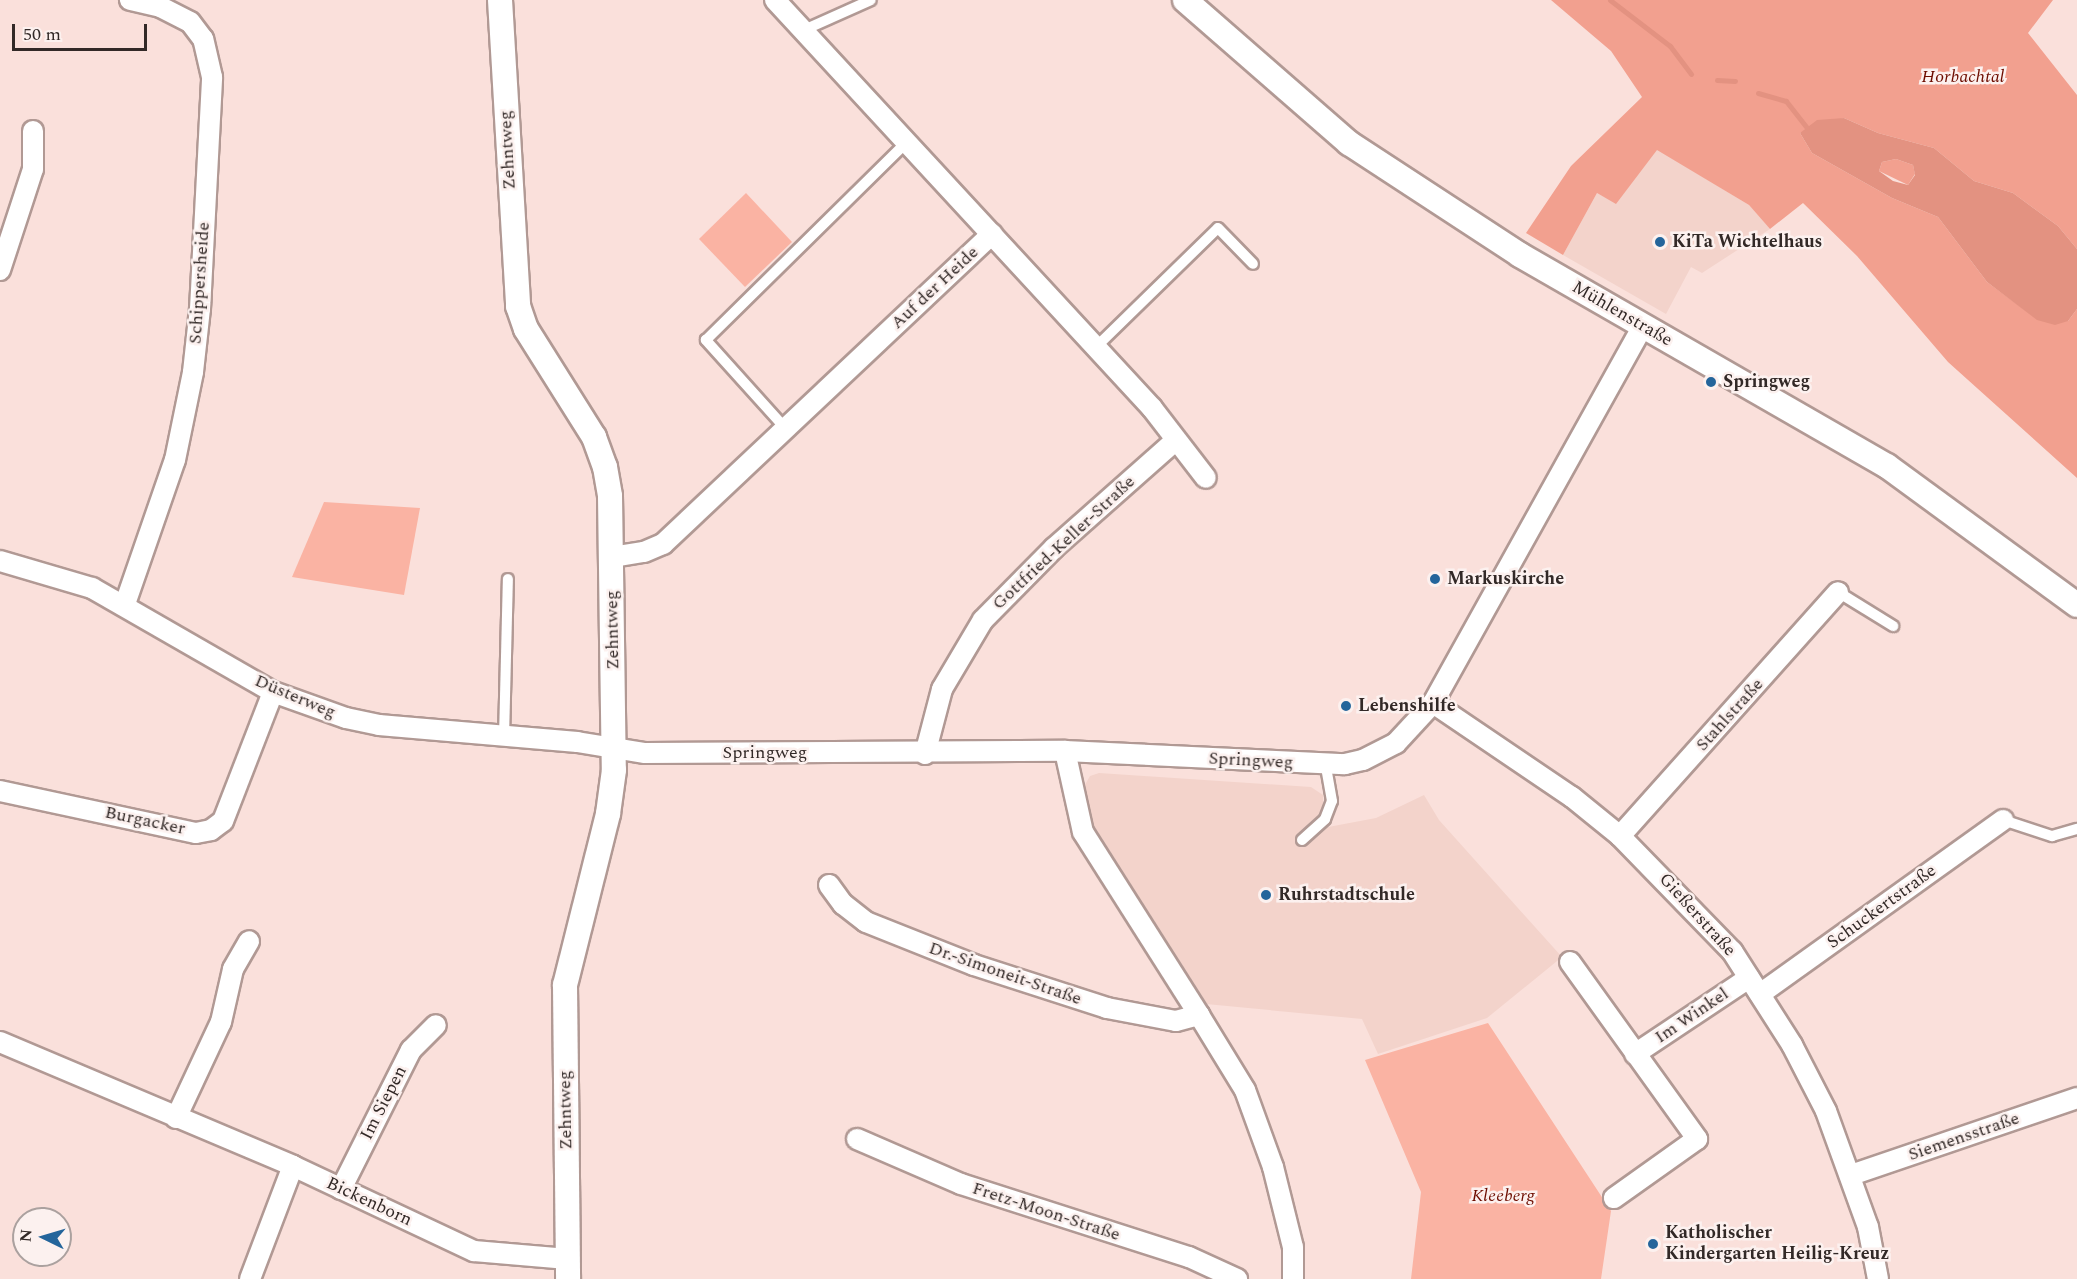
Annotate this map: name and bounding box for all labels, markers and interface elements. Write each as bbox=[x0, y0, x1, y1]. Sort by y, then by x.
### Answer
scale bar bbox=[15, 12, 150, 50]
text: 50 m bbox=[23, 21, 61, 48]
park label: Horbachtal bbox=[1922, 66, 2004, 88]
street label: Zehntweg bbox=[495, 110, 521, 190]
street label: Schippersheide bbox=[185, 221, 215, 345]
place label: KiTa Wichtelhaus bbox=[1672, 231, 1822, 253]
marker: KiTa Wichtelhaus bbox=[1653, 235, 1667, 249]
street label: Auf der Heide bbox=[887, 242, 983, 334]
street label: Mühlenstraße bbox=[1568, 277, 1676, 351]
place label: Springweg bbox=[1723, 371, 1810, 393]
marker: Springweg bbox=[1704, 375, 1718, 389]
street label: Gottfried-Keller-Straße bbox=[988, 471, 1140, 615]
place label: Markuskirche bbox=[1447, 568, 1564, 590]
marker: Markuskirche bbox=[1428, 572, 1442, 586]
street label: Zehntweg bbox=[602, 590, 624, 670]
street label: Düsterweg bbox=[251, 670, 339, 724]
street label: Stahlstraße bbox=[1692, 674, 1768, 756]
place label: Lebenshilfe bbox=[1358, 695, 1456, 717]
marker: Lebenshilfe bbox=[1339, 699, 1353, 713]
street label: Springweg bbox=[723, 742, 807, 764]
street label: Springweg bbox=[1208, 748, 1294, 774]
street label: Burgacker bbox=[103, 802, 187, 840]
street label: Schuckertstraße bbox=[1823, 860, 1941, 954]
street label: Gießerstraße bbox=[1654, 869, 1740, 961]
place label: Ruhrstadtschule bbox=[1278, 884, 1415, 906]
marker: Ruhrstadtschule bbox=[1259, 888, 1273, 902]
street label: Dr.-Simoneit-Straße bbox=[926, 938, 1084, 1010]
street label: Im Winkel bbox=[1651, 983, 1733, 1049]
street label: Im Siepen bbox=[356, 1062, 412, 1144]
street label: Zehntweg bbox=[555, 1070, 577, 1150]
street label: Siemensstraße bbox=[1906, 1108, 2022, 1166]
street label: Bickenborn bbox=[323, 1173, 415, 1231]
street label: Fretz-Moon-Straße bbox=[969, 1178, 1123, 1246]
park label: Kleeberg bbox=[1471, 1185, 1535, 1207]
north arrow bbox=[12, 1207, 72, 1267]
place label: Katholischer Kindergarten Heilig-Kreuz bbox=[1665, 1223, 1889, 1266]
text: N bbox=[14, 1228, 39, 1243]
marker: Katholischer Kindergarten Heilig-Kreuz bbox=[1646, 1237, 1660, 1251]

